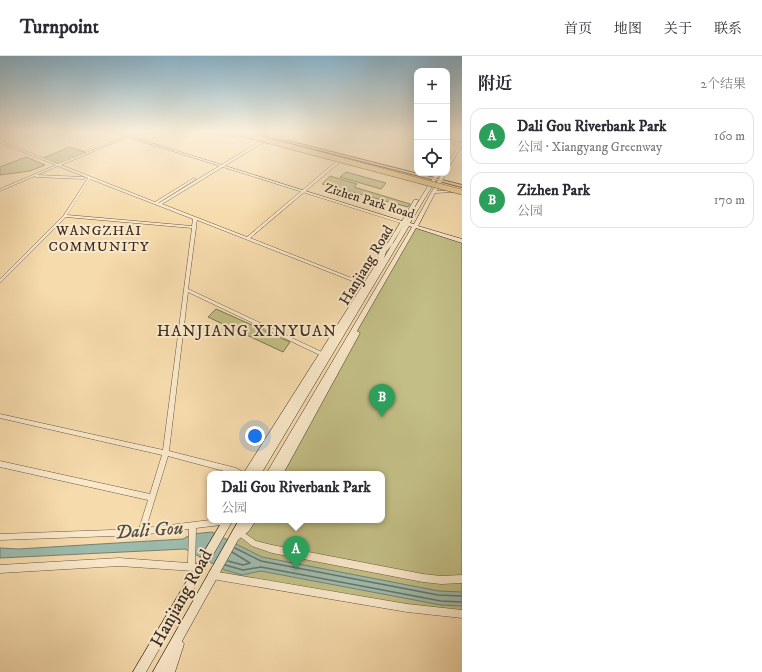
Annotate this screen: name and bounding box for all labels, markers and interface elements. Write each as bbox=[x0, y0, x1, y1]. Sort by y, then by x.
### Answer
text: Turnpoint bbox=[20, 16, 99, 39]
text: 首页 bbox=[564, 20, 592, 38]
text: 地图 bbox=[614, 20, 642, 38]
text: 关于 bbox=[664, 20, 692, 38]
text: 联系 bbox=[714, 20, 742, 38]
map controls bbox=[414, 68, 450, 176]
button: + bbox=[414, 68, 450, 104]
text: 附近 bbox=[478, 73, 512, 95]
text: 2个结果 bbox=[701, 76, 746, 92]
button: − bbox=[414, 104, 450, 140]
text: Dali Gou Riverbank Park bbox=[517, 117, 666, 136]
text: A bbox=[488, 128, 496, 144]
text: 160 m bbox=[714, 128, 745, 144]
text: 公园 · Xiangyang Greenway bbox=[517, 139, 662, 155]
button: locate bbox=[414, 140, 450, 176]
street label: Zizhen Park Road bbox=[323, 180, 417, 222]
text: Zizhen Park bbox=[517, 181, 590, 200]
text: B bbox=[488, 192, 496, 208]
text: 170 m bbox=[714, 192, 745, 208]
text: 公园 bbox=[517, 203, 543, 219]
street label: Hanjiang Road bbox=[335, 221, 398, 309]
district label: WANGZHAI COMMUNITY bbox=[48, 222, 150, 256]
district label: HANJIANG XINYUAN bbox=[157, 321, 337, 341]
pin: B bbox=[369, 384, 395, 417]
your location bbox=[245, 426, 265, 446]
popup bbox=[207, 471, 385, 523]
text: Dali Gou Riverbank Park bbox=[221, 478, 371, 497]
text: 公园 bbox=[221, 500, 247, 516]
water label: Dali Gou bbox=[114, 517, 184, 544]
pin: A bbox=[283, 536, 309, 569]
street label: Hanjiang Road bbox=[146, 546, 218, 651]

